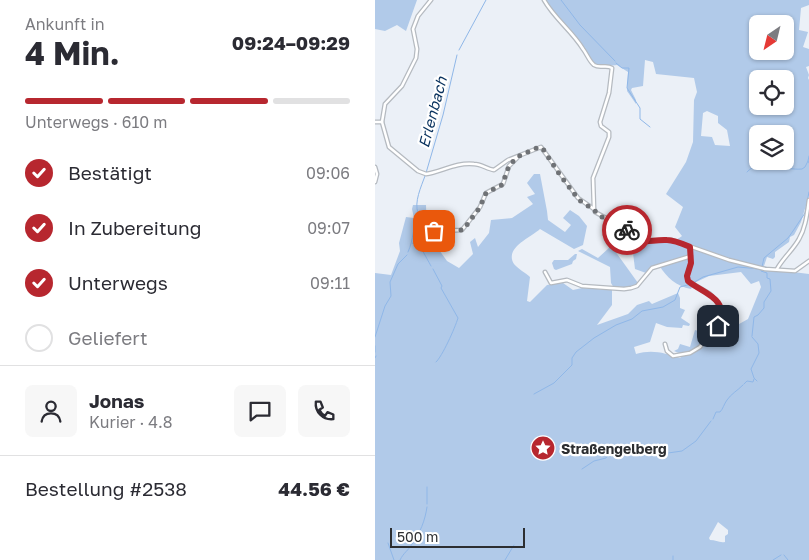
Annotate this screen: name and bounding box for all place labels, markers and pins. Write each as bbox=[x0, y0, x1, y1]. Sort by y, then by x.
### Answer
pin bbox=[413, 210, 455, 252]
pin bbox=[697, 305, 739, 347]
place icon: Straßengelberg bbox=[530, 435, 556, 461]
place label: Straßengelberg bbox=[561, 440, 667, 457]

